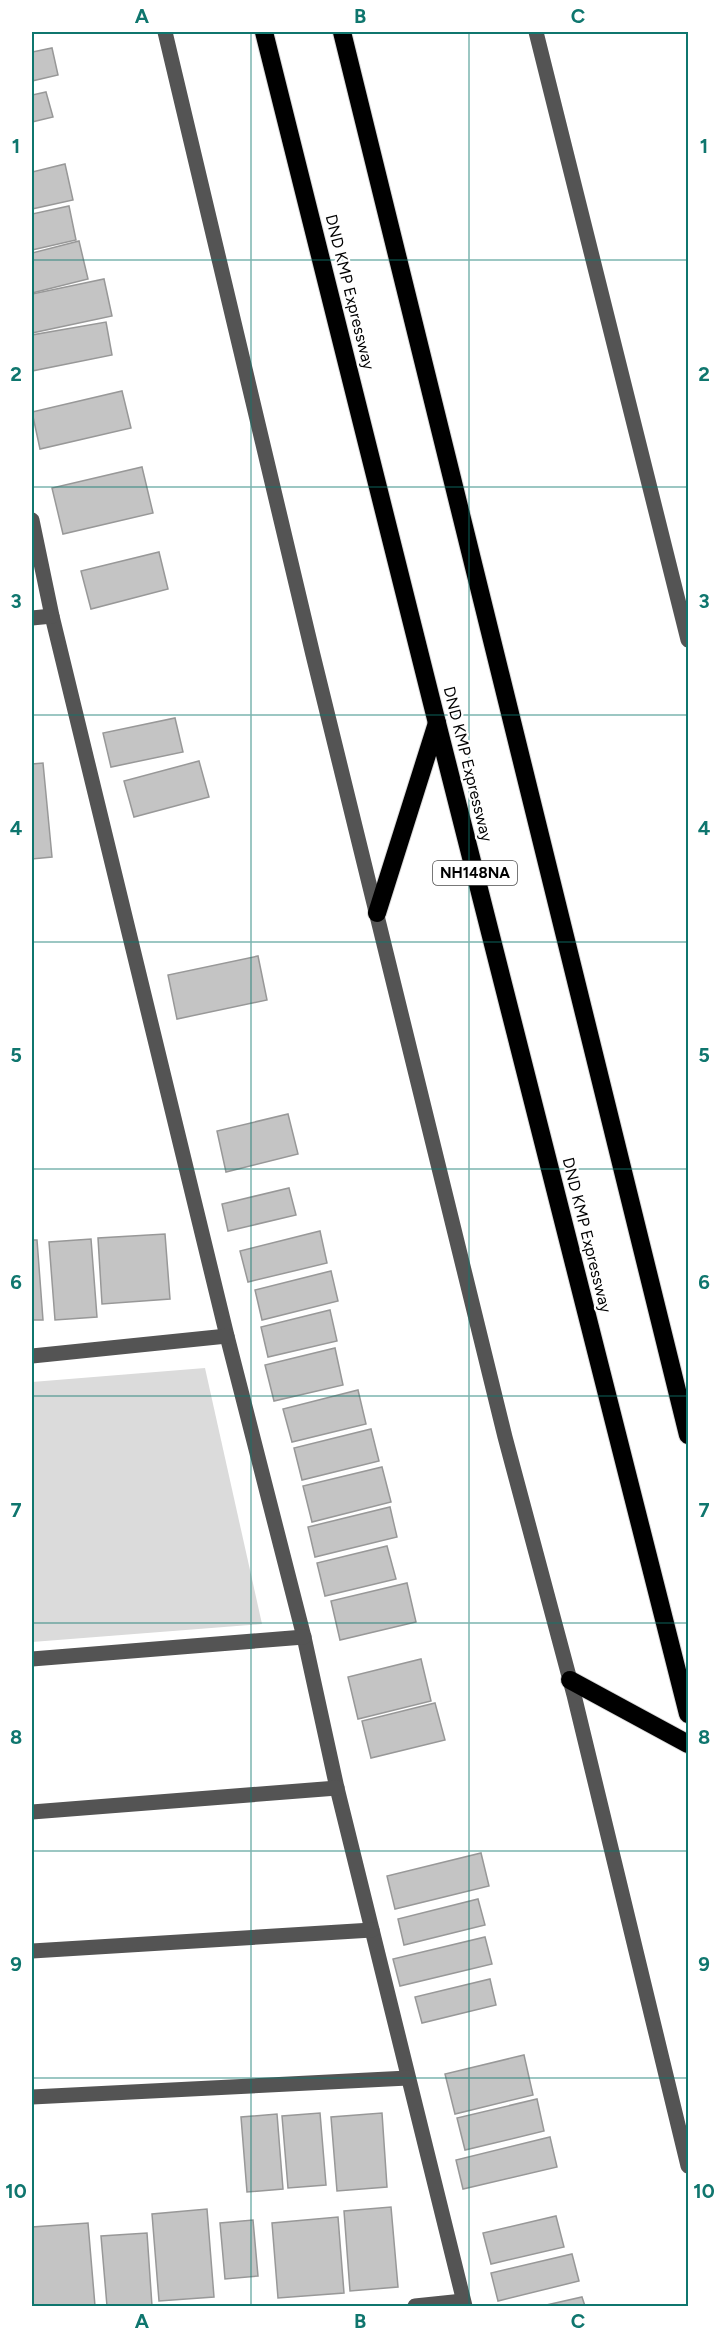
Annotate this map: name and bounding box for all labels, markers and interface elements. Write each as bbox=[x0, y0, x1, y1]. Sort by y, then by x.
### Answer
text: A bbox=[135, 4, 150, 28]
text: B bbox=[354, 4, 366, 28]
text: C bbox=[571, 4, 585, 28]
text: 1 bbox=[12, 134, 20, 158]
text: 1 bbox=[700, 134, 708, 158]
street label: DND KMP Expressway bbox=[322, 212, 379, 372]
text: 2 bbox=[10, 362, 22, 386]
text: 2 bbox=[698, 362, 710, 386]
text: 3 bbox=[10, 589, 22, 613]
text: 3 bbox=[698, 589, 710, 613]
street label: DND KMP Expressway bbox=[440, 684, 497, 844]
text: 4 bbox=[10, 816, 23, 840]
text: 4 bbox=[698, 816, 711, 840]
road number: NH148NA bbox=[433, 861, 517, 885]
text: 5 bbox=[10, 1043, 22, 1067]
text: 5 bbox=[698, 1043, 710, 1067]
street label: DND KMP Expressway bbox=[559, 1155, 616, 1315]
text: 6 bbox=[10, 1270, 22, 1294]
text: 6 bbox=[698, 1270, 710, 1294]
text: 7 bbox=[10, 1498, 22, 1522]
text: 7 bbox=[698, 1498, 710, 1522]
text: 8 bbox=[10, 1725, 22, 1749]
text: 8 bbox=[698, 1725, 710, 1749]
text: 9 bbox=[10, 1952, 22, 1976]
text: 9 bbox=[698, 1952, 710, 1976]
text: 10 bbox=[5, 2179, 27, 2203]
text: 10 bbox=[693, 2179, 715, 2203]
text: A bbox=[135, 2309, 150, 2333]
text: B bbox=[354, 2309, 366, 2333]
text: C bbox=[571, 2309, 585, 2333]

